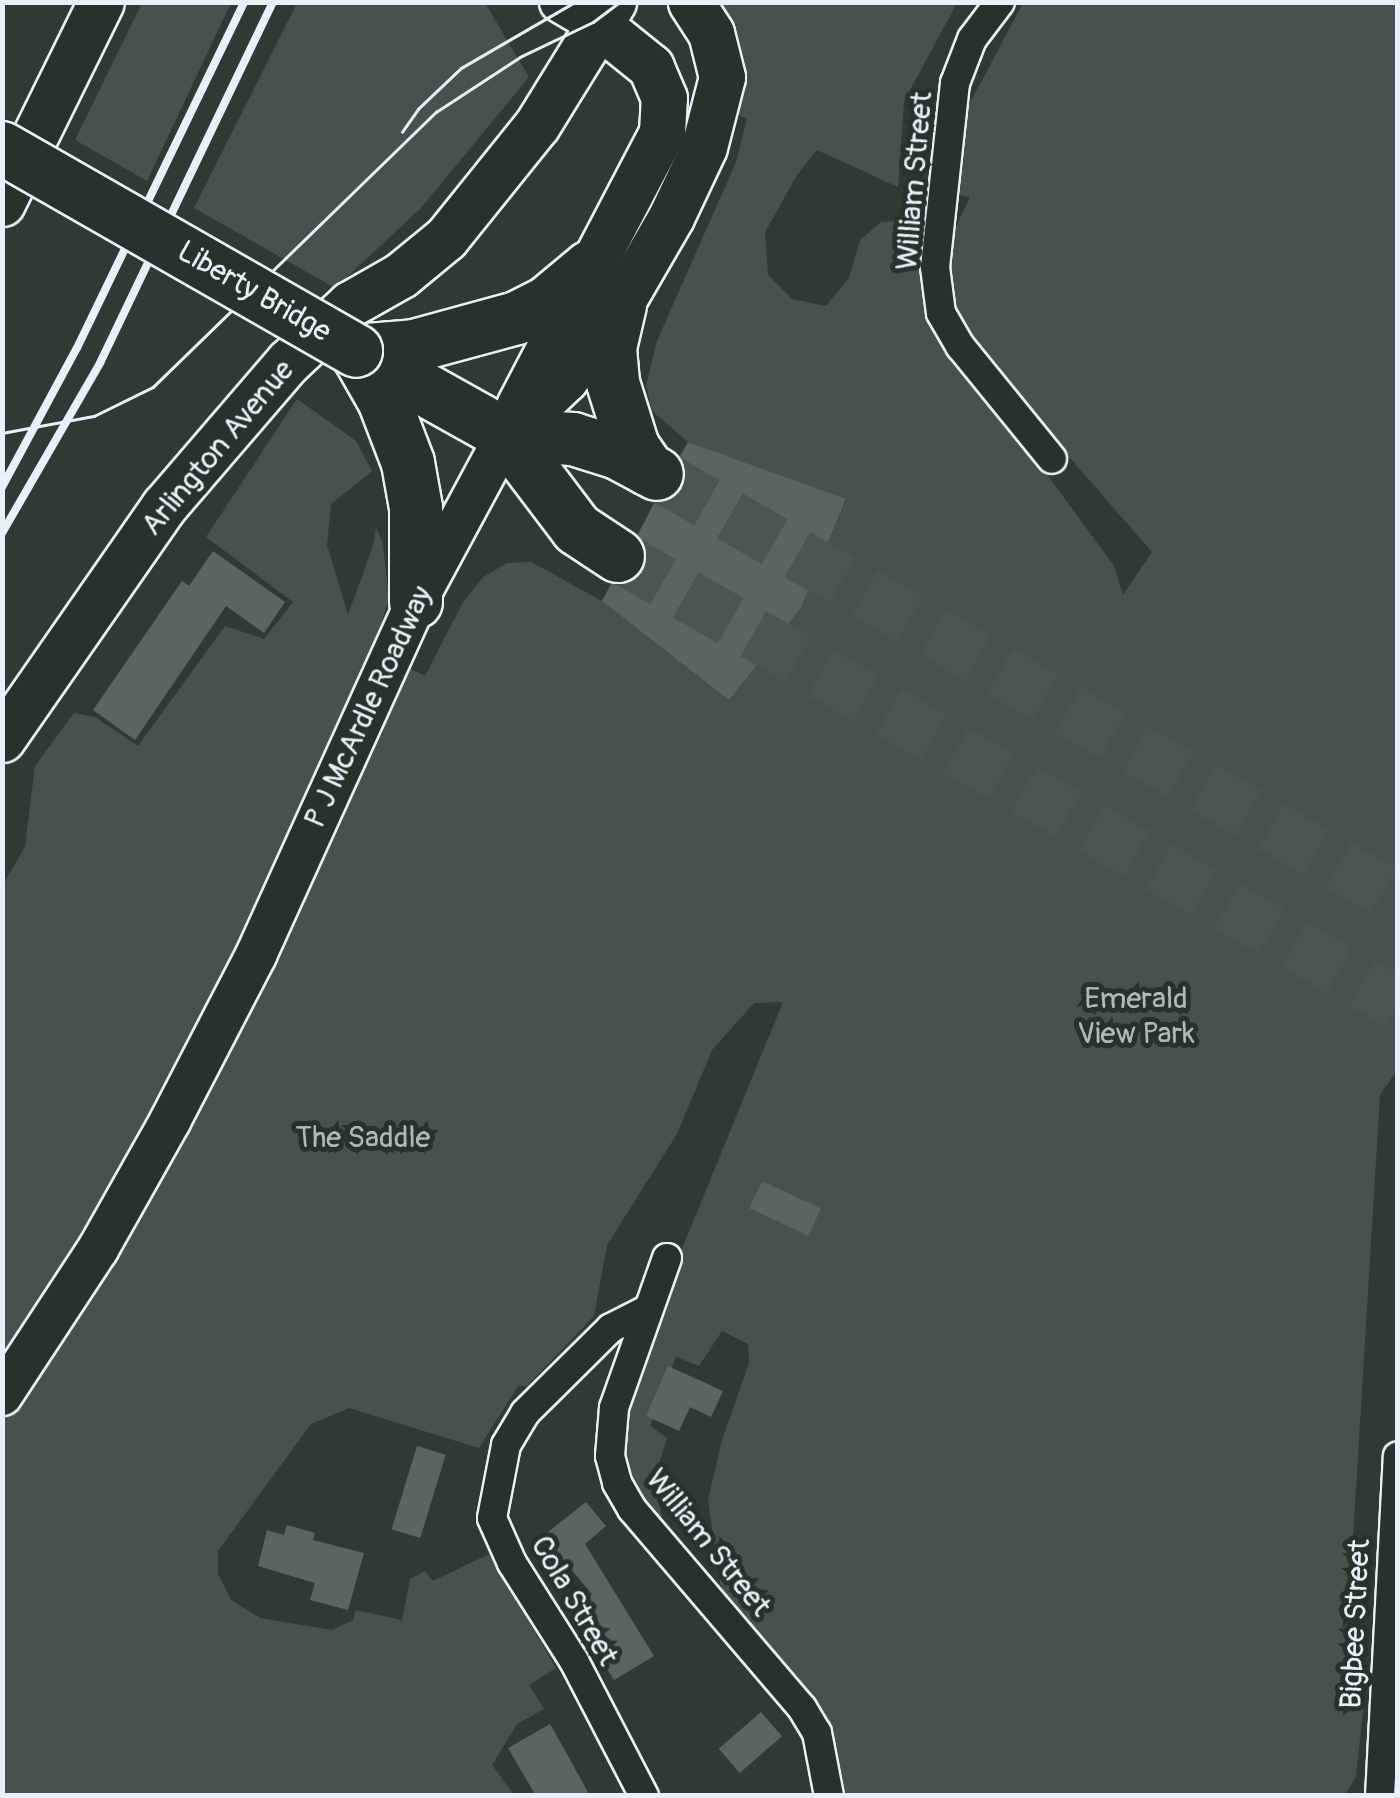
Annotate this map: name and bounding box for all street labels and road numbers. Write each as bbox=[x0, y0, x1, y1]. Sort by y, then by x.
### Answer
street label: William Street bbox=[889, 90, 941, 272]
street label: Liberty Bridge bbox=[171, 234, 337, 350]
street label: Arlington Avenue bbox=[134, 353, 302, 543]
street label: P J McArdle Roadway bbox=[297, 580, 441, 834]
street label: William Street bbox=[638, 1462, 778, 1624]
street label: Cola Street bbox=[523, 1530, 625, 1672]
street label: Bigbee Street bbox=[1334, 1538, 1378, 1710]

